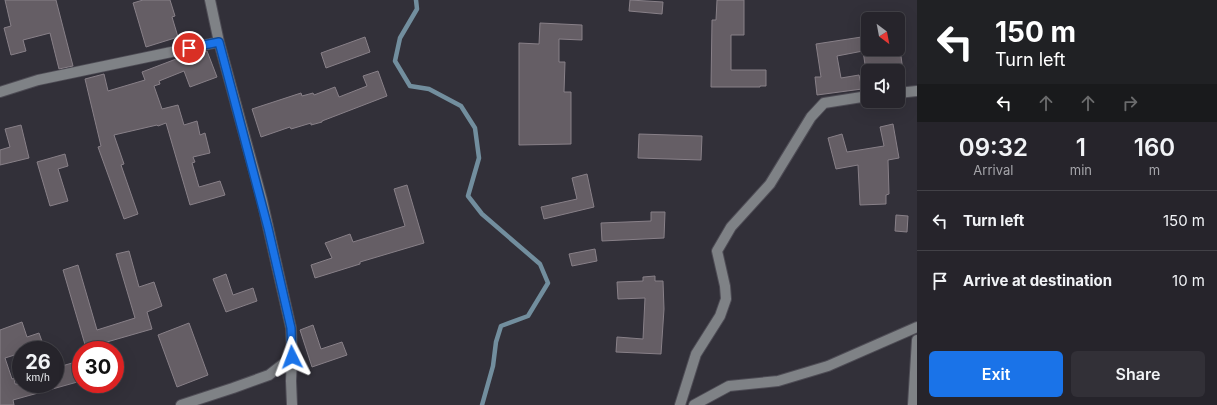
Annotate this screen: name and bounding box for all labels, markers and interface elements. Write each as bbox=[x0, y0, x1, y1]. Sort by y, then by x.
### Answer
north arrow bbox=[861, 12, 905, 56]
map controls bbox=[861, 12, 905, 108]
text: 150 m bbox=[995, 15, 1076, 49]
icon: left bbox=[929, 16, 981, 68]
pin bbox=[172, 31, 206, 65]
icon: arrive bbox=[178, 37, 200, 59]
text: Turn left bbox=[995, 49, 1065, 70]
button: sound bbox=[861, 64, 905, 108]
icon: left bbox=[993, 92, 1015, 114]
icon: ahead bbox=[1035, 92, 1057, 114]
icon: ahead bbox=[1077, 92, 1099, 114]
icon: right bbox=[1119, 92, 1141, 114]
text: 09:32 bbox=[959, 133, 1028, 162]
text: 1 bbox=[1076, 133, 1086, 162]
text: 160 bbox=[1134, 133, 1175, 162]
text: Arrival bbox=[973, 162, 1013, 178]
text: min bbox=[1070, 162, 1092, 178]
text: m bbox=[1149, 162, 1160, 178]
icon: left bbox=[929, 210, 951, 232]
text: Turn left bbox=[963, 211, 1024, 230]
text: 150 m bbox=[1163, 211, 1205, 230]
icon: arrive bbox=[929, 270, 951, 292]
text: Arrive at destination bbox=[963, 271, 1112, 290]
text: 10 m bbox=[1172, 271, 1205, 290]
position arrow bbox=[271, 336, 313, 378]
speed limit sign: 30 bbox=[72, 341, 124, 393]
text: 26 bbox=[25, 350, 51, 374]
button: Exit bbox=[929, 351, 1063, 397]
button: Share bbox=[1071, 351, 1205, 397]
text: km/h bbox=[26, 371, 50, 383]

